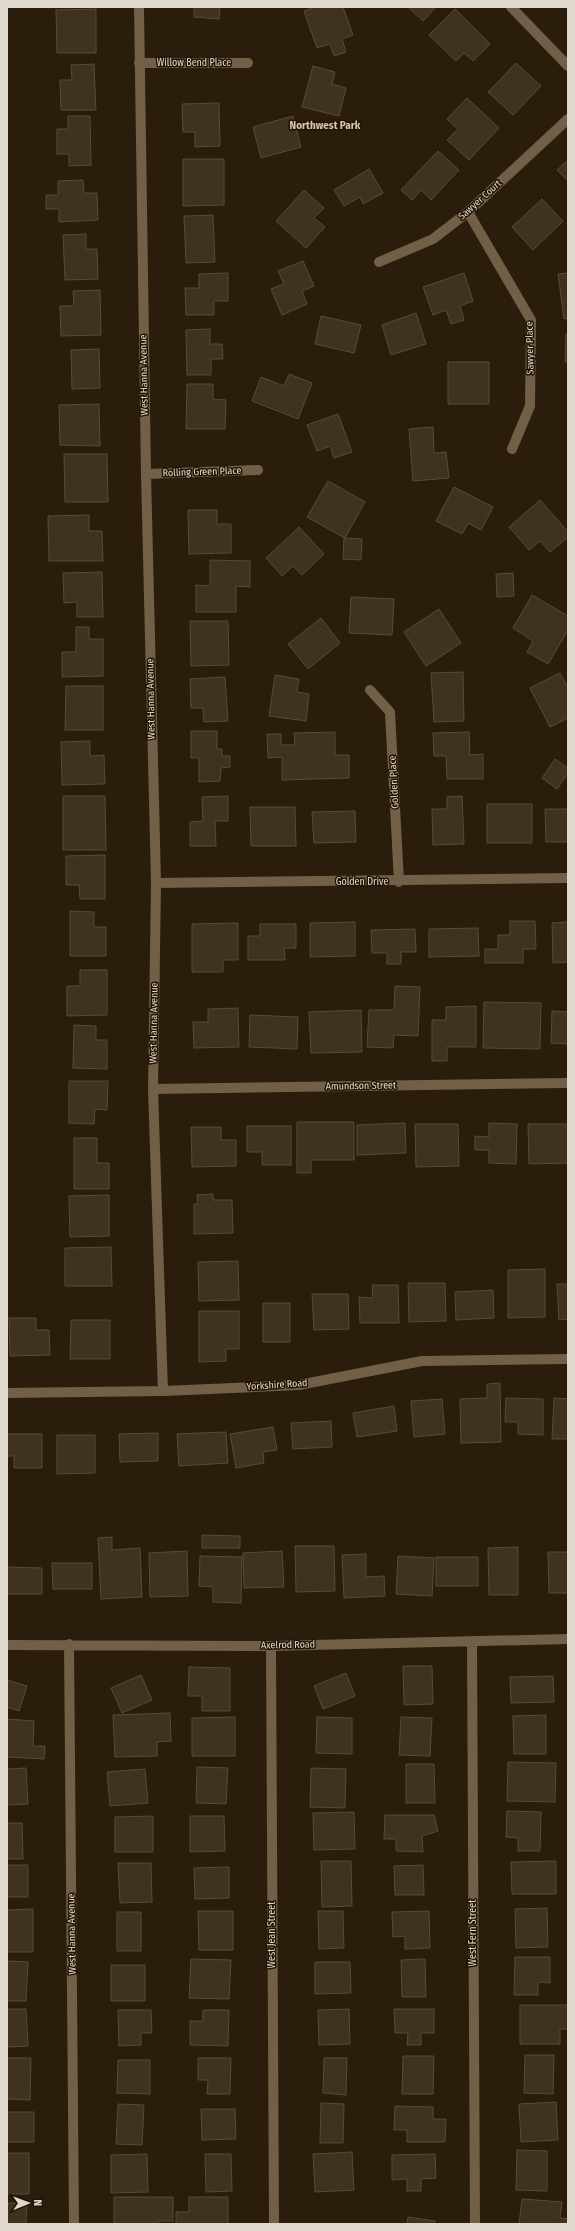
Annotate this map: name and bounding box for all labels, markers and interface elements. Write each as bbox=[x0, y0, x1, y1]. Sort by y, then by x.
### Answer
street label: Willow Bend Place bbox=[157, 57, 231, 69]
district label: Northwest Park bbox=[290, 119, 361, 132]
street label: Sawyer Court bbox=[456, 177, 505, 222]
street label: Sawyer Place bbox=[524, 321, 536, 375]
street label: West Hanna Avenue bbox=[137, 334, 151, 416]
street label: Rolling Green Place bbox=[162, 465, 242, 479]
street label: West Hanna Avenue bbox=[144, 658, 158, 740]
street label: Golden Place bbox=[387, 755, 401, 809]
street label: Golden Drive bbox=[336, 876, 388, 888]
street label: West Hanna Avenue bbox=[147, 982, 161, 1064]
street label: Amundson Street bbox=[326, 1079, 397, 1093]
street label: Yorkshire Road bbox=[246, 1377, 308, 1393]
street label: Axelrod Road bbox=[261, 1639, 315, 1651]
street label: West Hanna Avenue bbox=[65, 1893, 79, 1975]
street label: West Fern Street bbox=[467, 1899, 479, 1966]
street label: West Jean Street bbox=[266, 1901, 278, 1968]
north arrow bbox=[8, 2183, 48, 2223]
text: N bbox=[31, 2199, 44, 2206]

